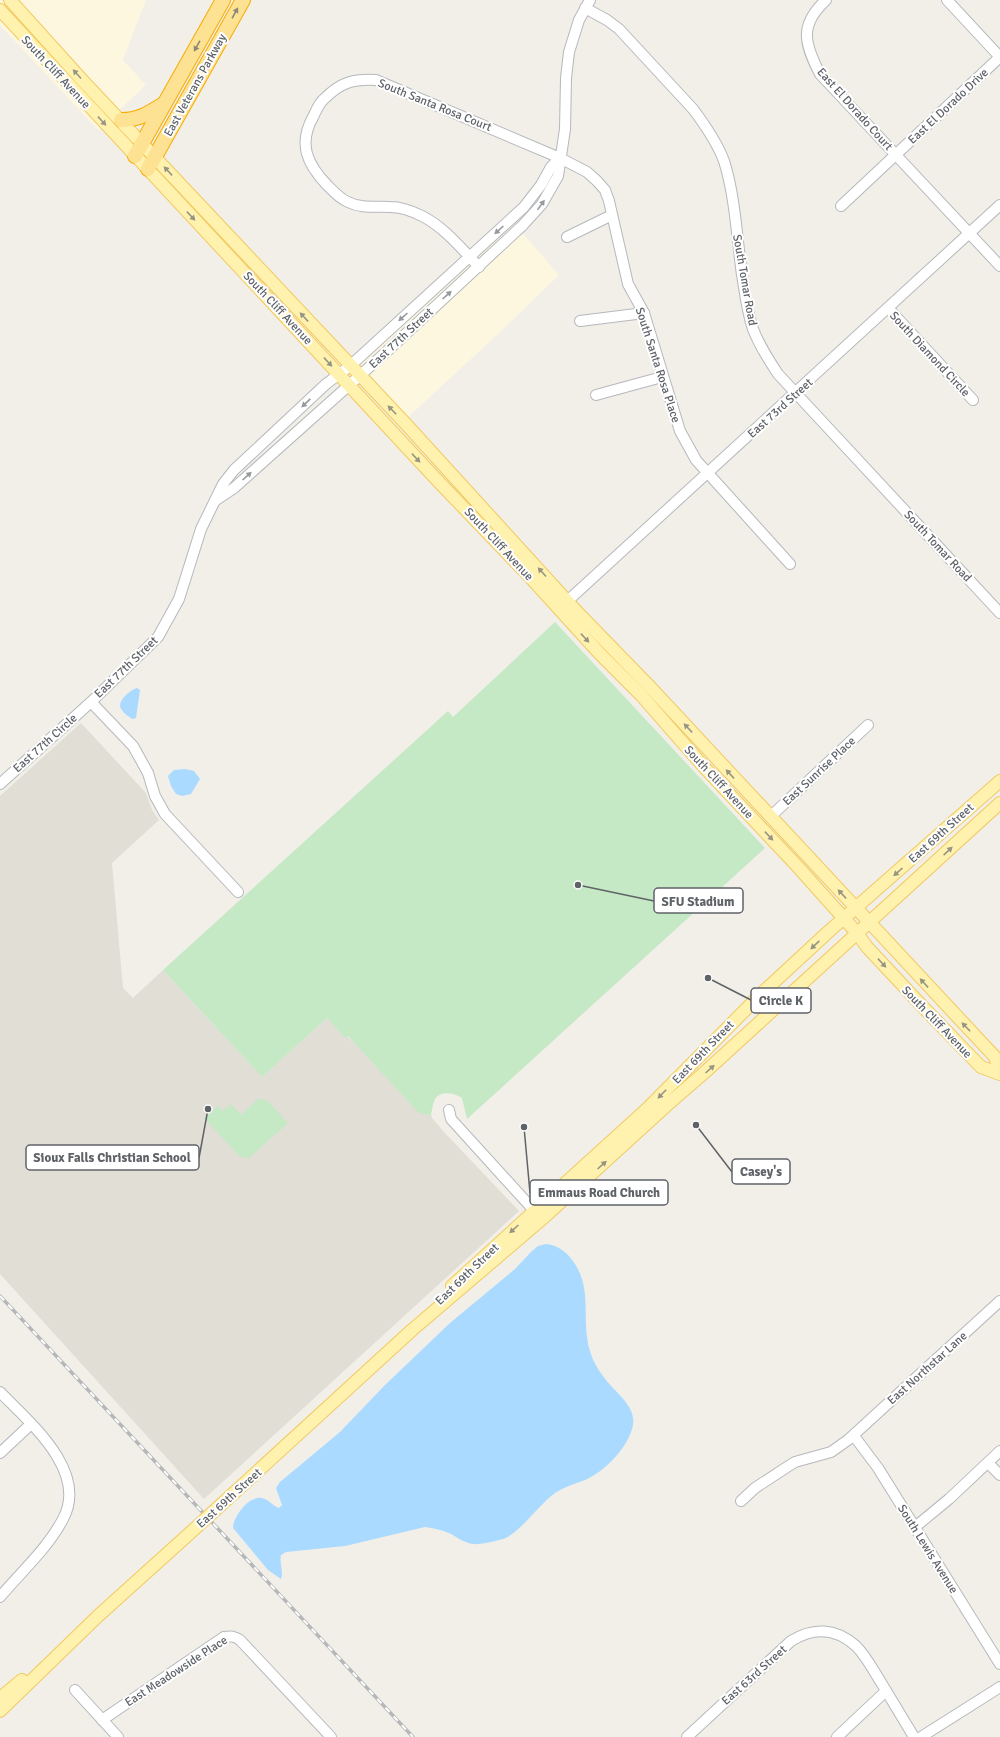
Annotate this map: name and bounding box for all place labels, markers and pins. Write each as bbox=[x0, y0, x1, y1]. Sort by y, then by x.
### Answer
callout: SFU Stadium bbox=[654, 888, 743, 913]
callout: Circle K bbox=[751, 988, 811, 1013]
callout: Sioux Falls Christian School bbox=[26, 1145, 199, 1170]
callout: Casey's bbox=[732, 1159, 790, 1184]
callout: Emmaus Road Church bbox=[530, 1180, 668, 1205]

